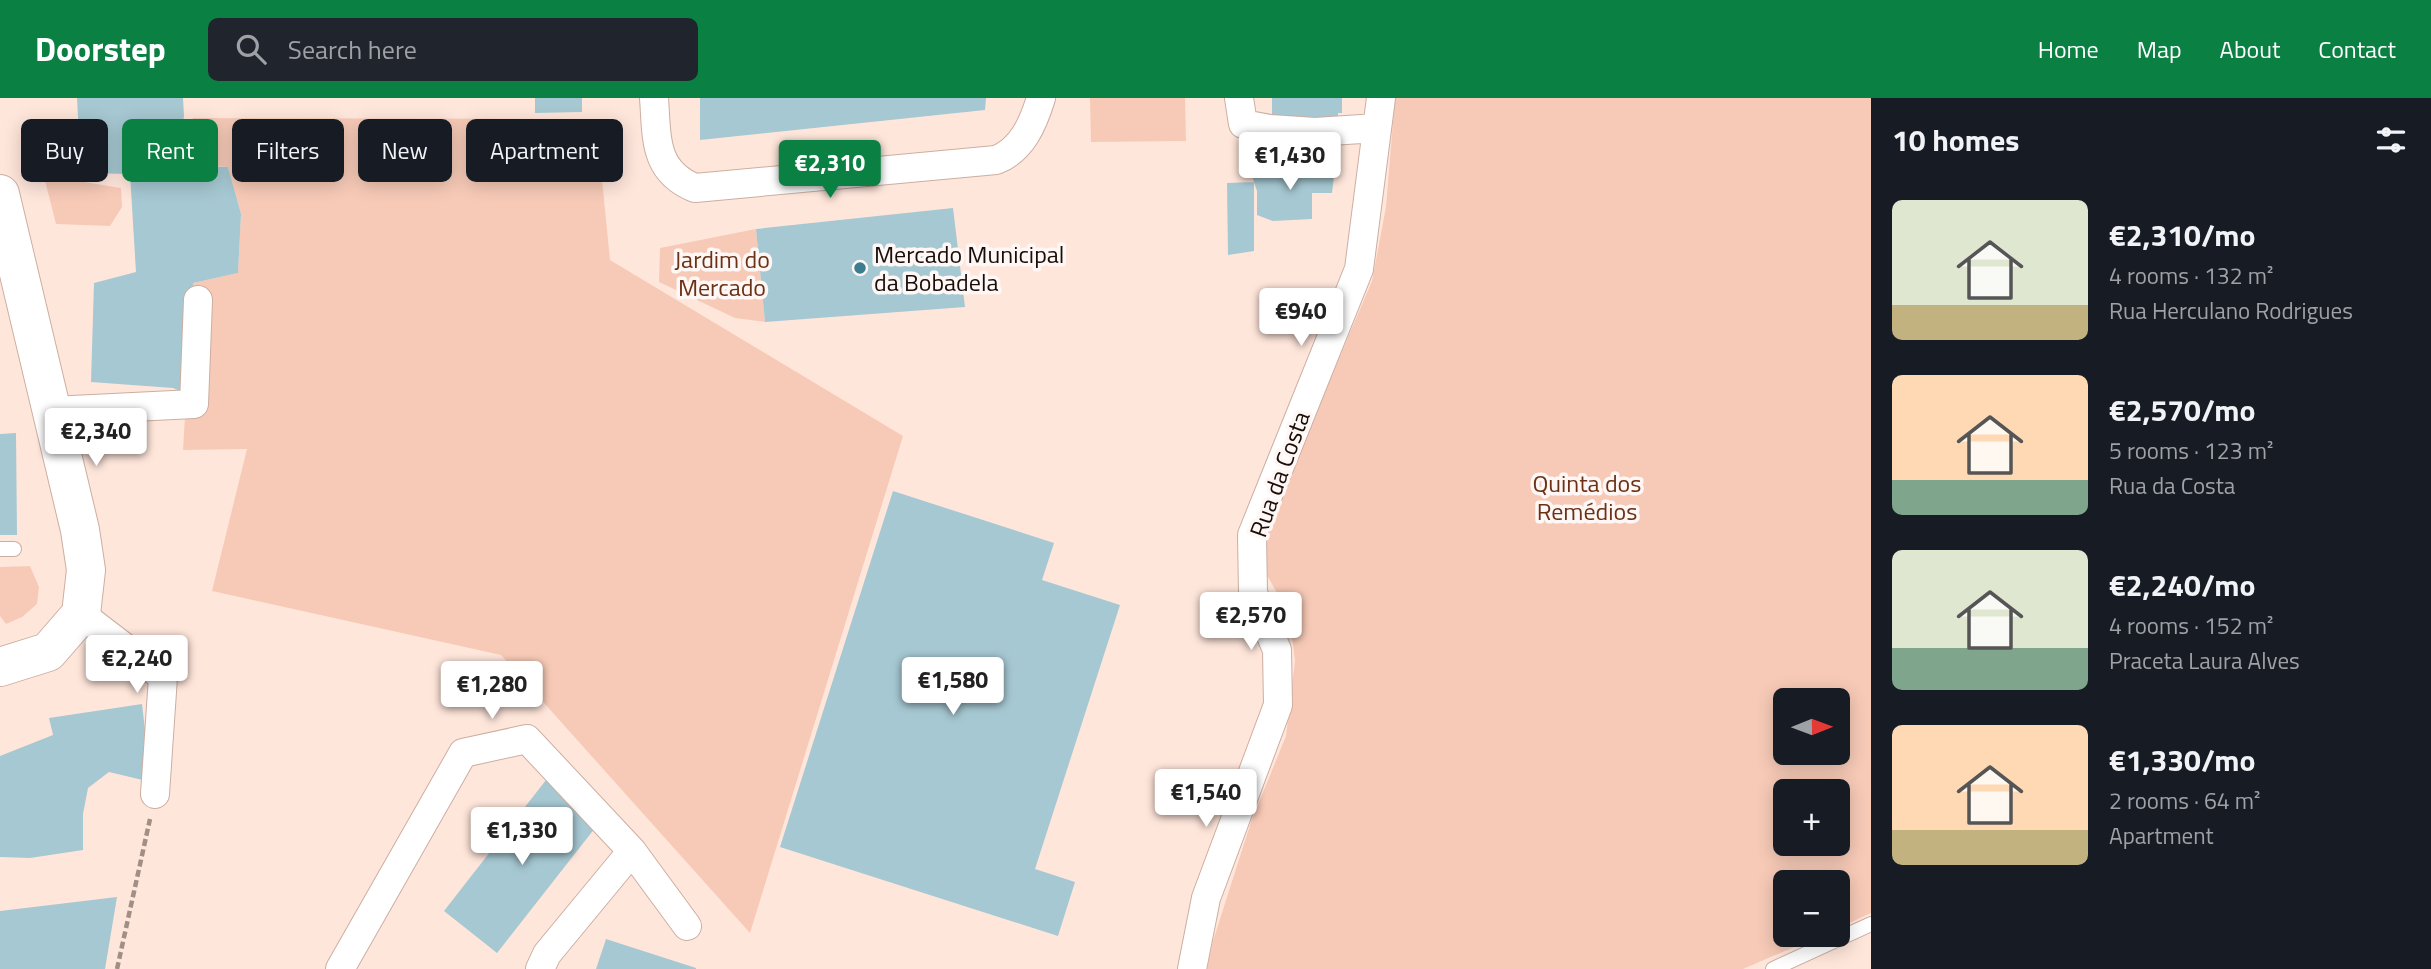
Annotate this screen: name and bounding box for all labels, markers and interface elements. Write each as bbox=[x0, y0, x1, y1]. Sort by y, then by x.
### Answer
search box bbox=[208, 18, 698, 81]
text: Doorstep bbox=[35, 24, 166, 74]
icon: search bbox=[232, 30, 270, 68]
text: Search here bbox=[288, 30, 417, 69]
text: Home bbox=[2038, 31, 2099, 67]
text: Map bbox=[2137, 31, 2182, 67]
text: About bbox=[2220, 31, 2280, 67]
text: Contact bbox=[2318, 31, 2396, 67]
text: 10 homes bbox=[1892, 117, 2019, 163]
chip: Buy bbox=[21, 119, 108, 182]
chip: Rent bbox=[122, 119, 218, 182]
chip: Filters bbox=[232, 119, 344, 182]
chip: New bbox=[358, 119, 452, 182]
chip: Apartment bbox=[466, 119, 623, 182]
icon: filters bbox=[2372, 121, 2410, 159]
pin: €1,430 bbox=[1233, 132, 1347, 192]
text: €1,430 bbox=[1255, 137, 1325, 172]
pin: €2,310 bbox=[773, 140, 887, 200]
text: €2,310 bbox=[795, 145, 865, 180]
text: €2,310/mo bbox=[2109, 212, 2255, 258]
icon: home bbox=[1948, 228, 2032, 312]
place label: Mercado Municipal da Bobadela bbox=[874, 236, 1064, 300]
park label: Jardim do Mercado bbox=[674, 241, 770, 305]
text: 4 rooms · 132 m² bbox=[2109, 258, 2273, 293]
marker: Mercado Municipal da Bobadela bbox=[852, 260, 868, 276]
pin: €940 bbox=[1260, 288, 1342, 348]
text: €940 bbox=[1275, 293, 1327, 328]
text: Rua Herculano Rodrigues bbox=[2109, 293, 2353, 328]
text: €2,570/mo bbox=[2109, 387, 2255, 433]
icon: home bbox=[1948, 403, 2032, 487]
street label: Rua da Costa bbox=[1240, 406, 1318, 542]
pin: €2,340 bbox=[39, 408, 153, 468]
text: €2,340 bbox=[61, 413, 131, 448]
text: 5 rooms · 123 m² bbox=[2109, 433, 2273, 468]
park label: Quinta dos Remédios bbox=[1533, 465, 1641, 529]
text: Rua da Costa bbox=[2109, 468, 2235, 503]
text: €2,240/mo bbox=[2109, 562, 2255, 608]
icon: home bbox=[1948, 578, 2032, 662]
pin: €2,570 bbox=[1194, 592, 1308, 652]
text: €2,570 bbox=[1216, 597, 1286, 632]
text: 4 rooms · 152 m² bbox=[2109, 608, 2273, 643]
pin: €2,240 bbox=[80, 636, 194, 695]
text: €2,240 bbox=[102, 640, 172, 675]
text: Praceta Laura Alves bbox=[2109, 643, 2300, 678]
pin: €1,580 bbox=[896, 658, 1010, 717]
pin: €1,280 bbox=[435, 662, 549, 721]
text: €1,580 bbox=[918, 662, 988, 697]
text: €1,280 bbox=[457, 666, 527, 701]
north arrow bbox=[1773, 688, 1850, 765]
map controls bbox=[1773, 688, 1850, 947]
text: €1,330/mo bbox=[2109, 737, 2255, 783]
icon: home bbox=[1948, 753, 2032, 837]
pin: €1,540 bbox=[1149, 770, 1263, 829]
text: €1,540 bbox=[1171, 774, 1241, 809]
button: + bbox=[1773, 779, 1850, 856]
text: 2 rooms · 64 m² bbox=[2109, 783, 2260, 818]
pin: €1,330 bbox=[465, 808, 579, 867]
text: €1,330 bbox=[487, 812, 557, 847]
text: Apartment bbox=[2109, 818, 2214, 853]
button: − bbox=[1773, 870, 1850, 947]

